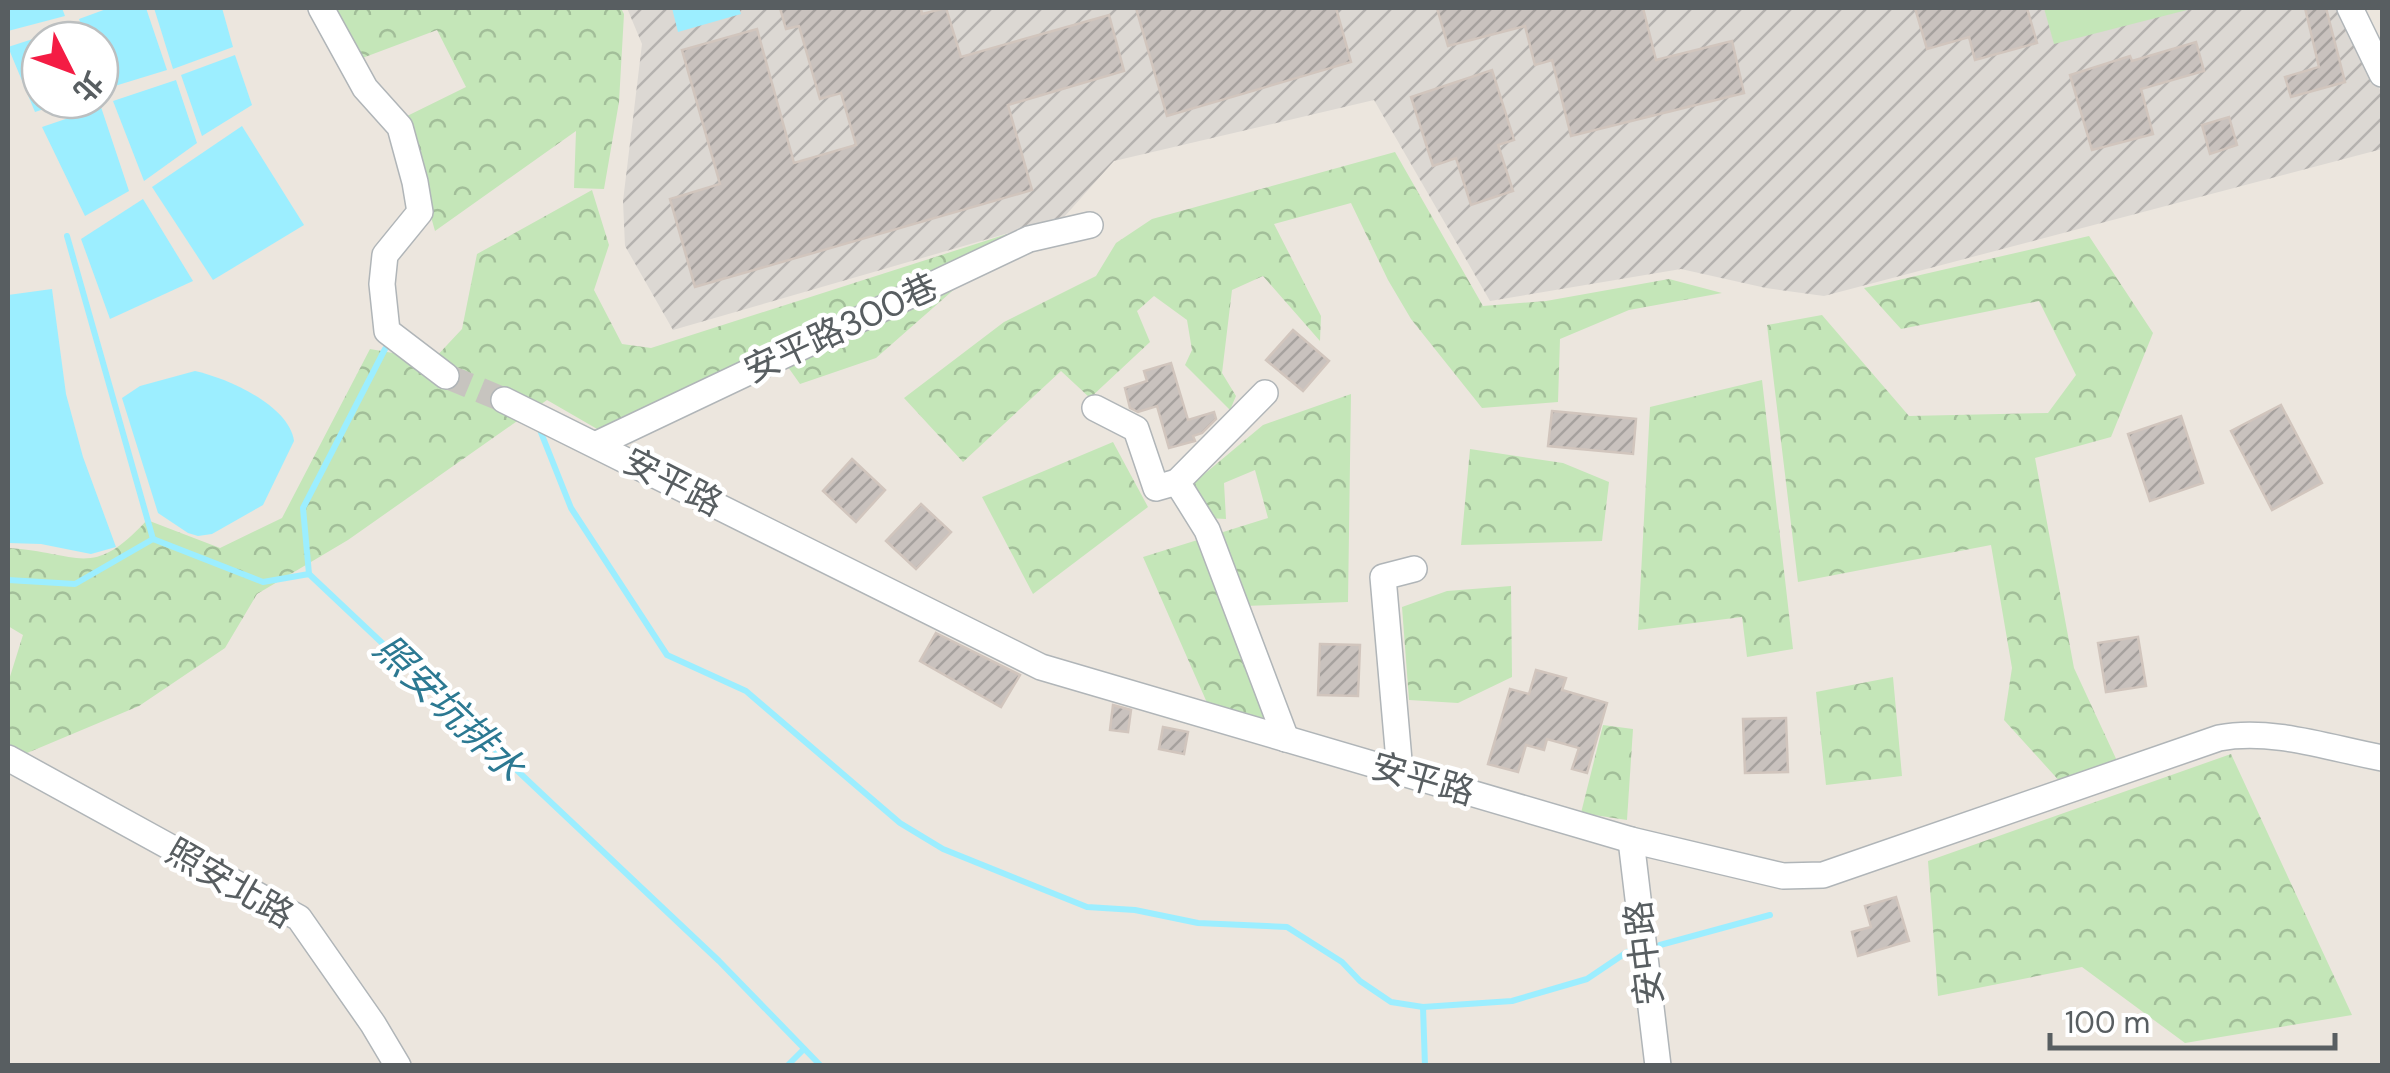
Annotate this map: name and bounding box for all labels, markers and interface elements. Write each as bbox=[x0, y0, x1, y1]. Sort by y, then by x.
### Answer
north arrow bbox=[20, 20, 120, 120]
text: 北 bbox=[65, 64, 111, 109]
street label: 安平路300巷 bbox=[737, 263, 945, 393]
street label: 安平路 bbox=[616, 438, 730, 526]
water label: 照安坑排水 bbox=[363, 624, 536, 793]
street label: 安平路 bbox=[1366, 742, 1480, 816]
street label: 照安北路 bbox=[158, 828, 302, 938]
street label: 安中路 bbox=[1615, 898, 1673, 1008]
scale bar bbox=[2050, 988, 2335, 1050]
text: 100 m bbox=[2065, 1003, 2150, 1042]

